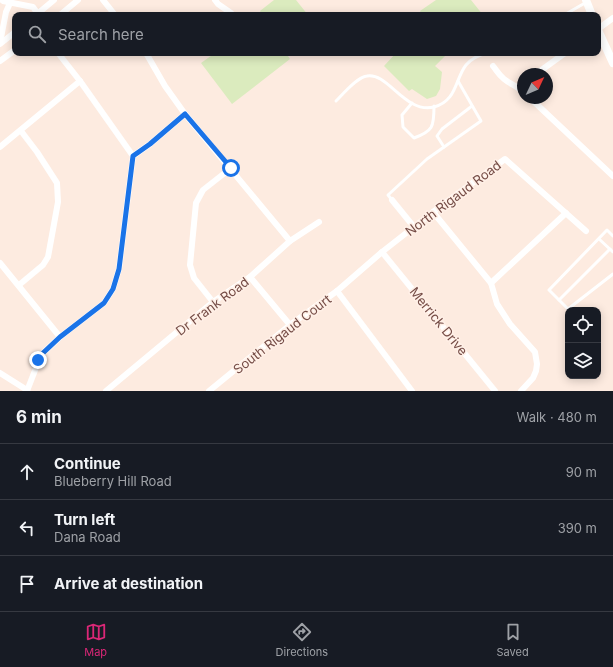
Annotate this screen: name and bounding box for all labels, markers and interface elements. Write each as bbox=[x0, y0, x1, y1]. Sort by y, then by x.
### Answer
search box bbox=[12, 12, 601, 56]
icon: search bbox=[26, 23, 48, 45]
text: Search here bbox=[58, 25, 144, 44]
north arrow bbox=[517, 68, 553, 104]
street label: North Rigaud Road bbox=[402, 157, 504, 239]
route start bbox=[222, 159, 240, 177]
street label: Dr Frank Road bbox=[172, 273, 252, 339]
street label: Merrick Drive bbox=[407, 284, 471, 358]
street label: South Rigaud Court bbox=[230, 291, 334, 377]
map controls bbox=[565, 307, 601, 379]
button: locate bbox=[565, 307, 601, 343]
button: layers bbox=[565, 343, 601, 379]
route end bbox=[29, 351, 47, 369]
text: 6 min bbox=[16, 407, 62, 427]
text: Walk · 480 m bbox=[517, 409, 597, 425]
text: Continue bbox=[54, 454, 121, 473]
icon: ahead bbox=[16, 461, 38, 483]
text: 90 m bbox=[566, 464, 597, 480]
text: Blueberry Hill Road bbox=[54, 473, 172, 489]
text: Turn left bbox=[54, 510, 115, 529]
icon: left bbox=[16, 517, 38, 539]
text: 390 m bbox=[558, 520, 597, 536]
text: Dana Road bbox=[54, 529, 121, 545]
icon: arrive bbox=[16, 573, 38, 595]
text: Arrive at destination bbox=[54, 574, 203, 593]
tab: Map bbox=[84, 621, 107, 659]
tab: Directions bbox=[276, 621, 328, 659]
tab: Saved bbox=[497, 621, 529, 659]

